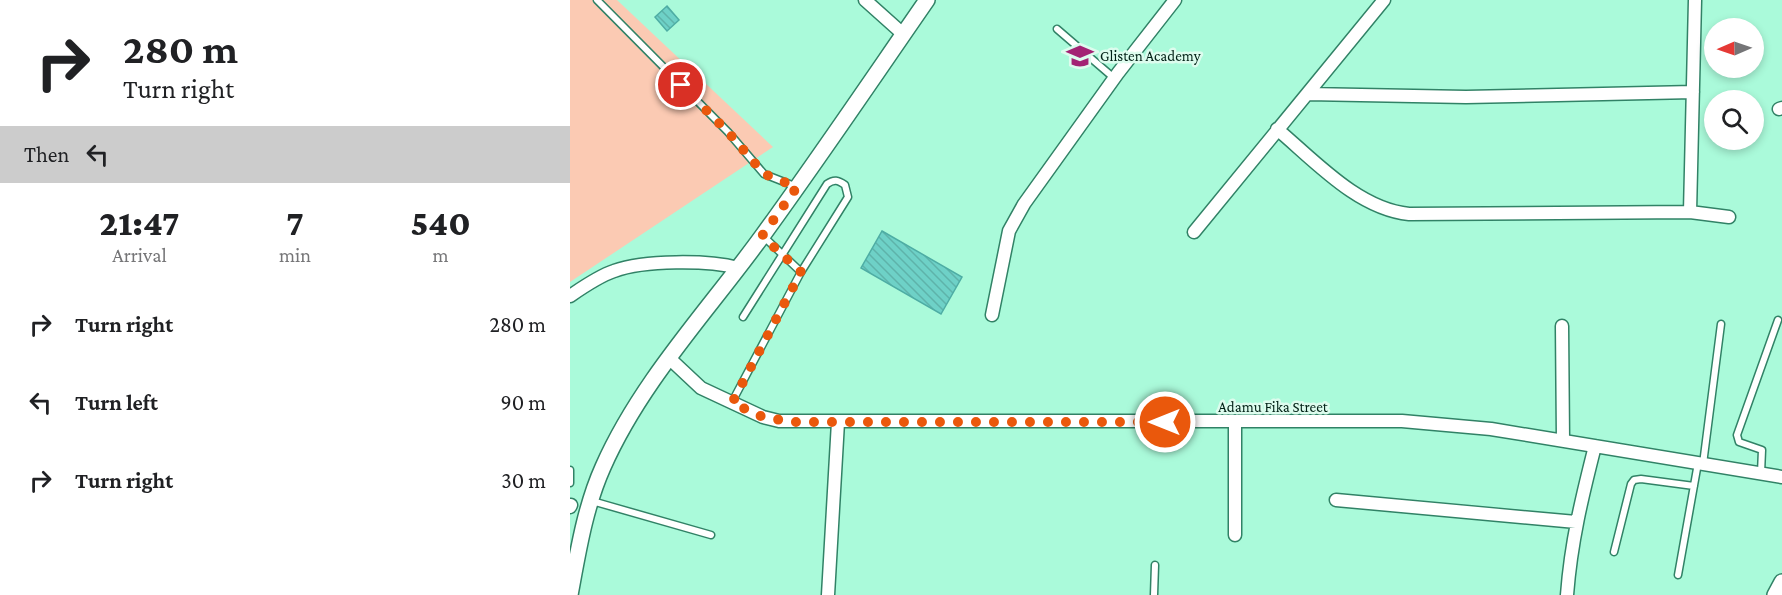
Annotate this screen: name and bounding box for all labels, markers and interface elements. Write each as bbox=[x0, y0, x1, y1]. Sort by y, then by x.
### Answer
north arrow bbox=[1704, 18, 1764, 78]
map controls bbox=[1704, 18, 1764, 150]
icon: right bbox=[24, 24, 102, 102]
text: 280 m bbox=[123, 25, 238, 72]
school or university icon: Glisten Academy bbox=[1065, 41, 1095, 71]
place label: Glisten Academy bbox=[1100, 48, 1201, 65]
pin bbox=[655, 59, 706, 110]
icon: arrive bbox=[664, 68, 697, 101]
text: Turn right bbox=[123, 74, 234, 104]
button: search bbox=[1704, 90, 1764, 150]
icon: left bbox=[81, 138, 114, 171]
text: Then bbox=[24, 142, 69, 167]
text: 21:47 bbox=[99, 203, 180, 243]
text: 7 bbox=[286, 203, 304, 243]
text: 540 bbox=[410, 203, 471, 243]
text: Arrival bbox=[112, 244, 167, 266]
text: min bbox=[279, 244, 311, 266]
text: m bbox=[432, 244, 449, 266]
icon: right bbox=[24, 308, 57, 341]
text: Turn right bbox=[75, 312, 173, 337]
text: 280 m bbox=[489, 312, 546, 337]
icon: left bbox=[24, 386, 57, 419]
text: Turn left bbox=[75, 390, 158, 415]
text: 90 m bbox=[501, 390, 546, 415]
position arrow bbox=[1133, 390, 1197, 454]
street label: Adamu Fika Street bbox=[1218, 399, 1329, 415]
icon: right bbox=[24, 464, 57, 497]
text: Turn right bbox=[75, 468, 173, 493]
text: 30 m bbox=[501, 468, 546, 493]

